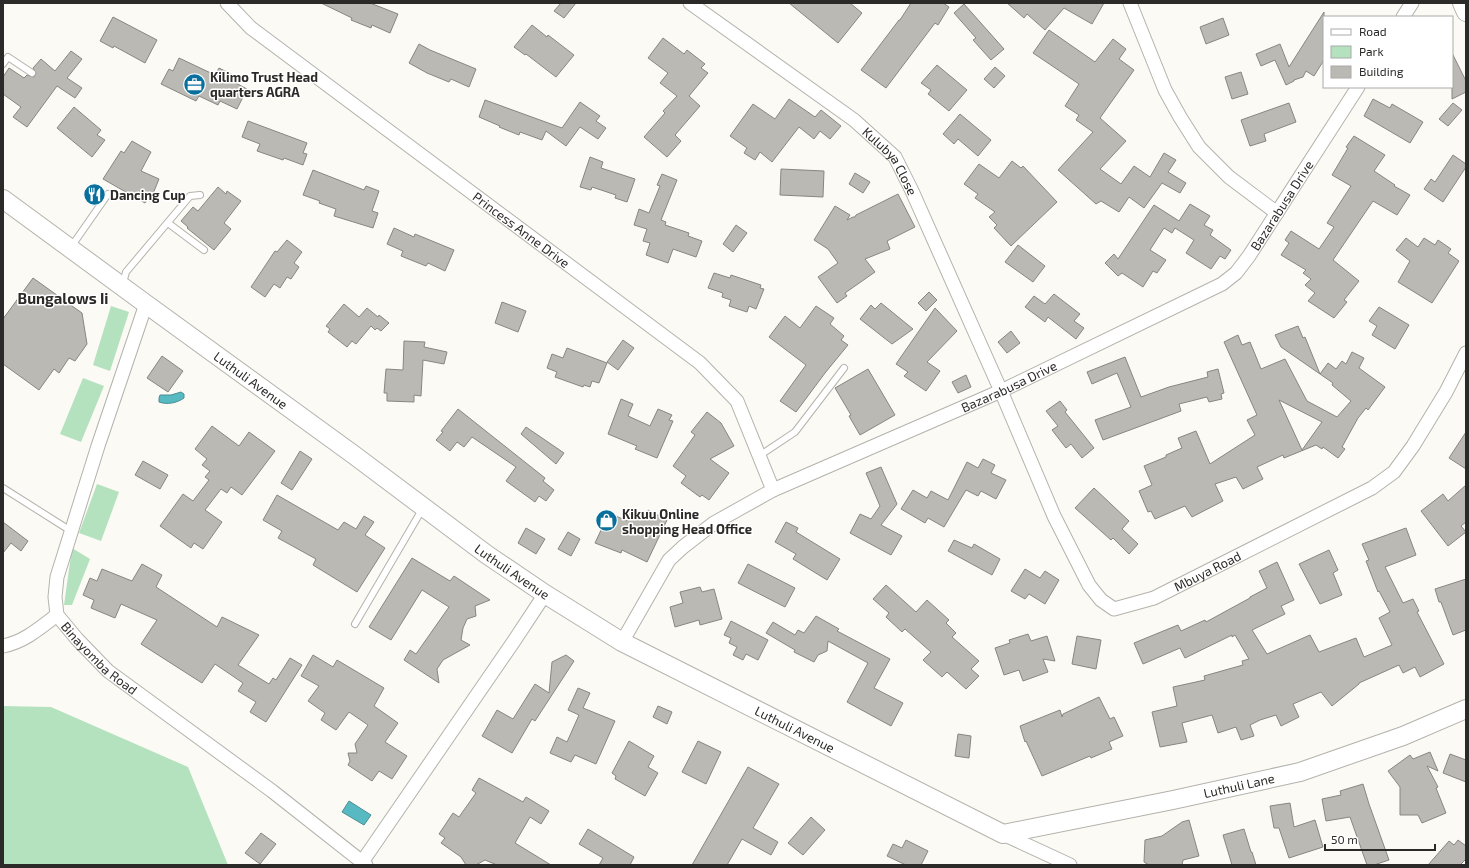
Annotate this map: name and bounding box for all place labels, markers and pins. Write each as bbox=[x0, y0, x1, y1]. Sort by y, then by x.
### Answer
place label: Kilimo Trust Head quarters AGRA bbox=[210, 69, 318, 100]
office icon: Kilimo Trust Head quarters AGRA bbox=[182, 71, 208, 97]
restaurant icon: Dancing Cup bbox=[81, 182, 107, 208]
place label: Dancing Cup bbox=[110, 187, 186, 203]
place label: Kikuu Online shopping Head Office bbox=[622, 506, 752, 537]
shop icon: Kikuu Online shopping Head Office bbox=[594, 508, 620, 534]

